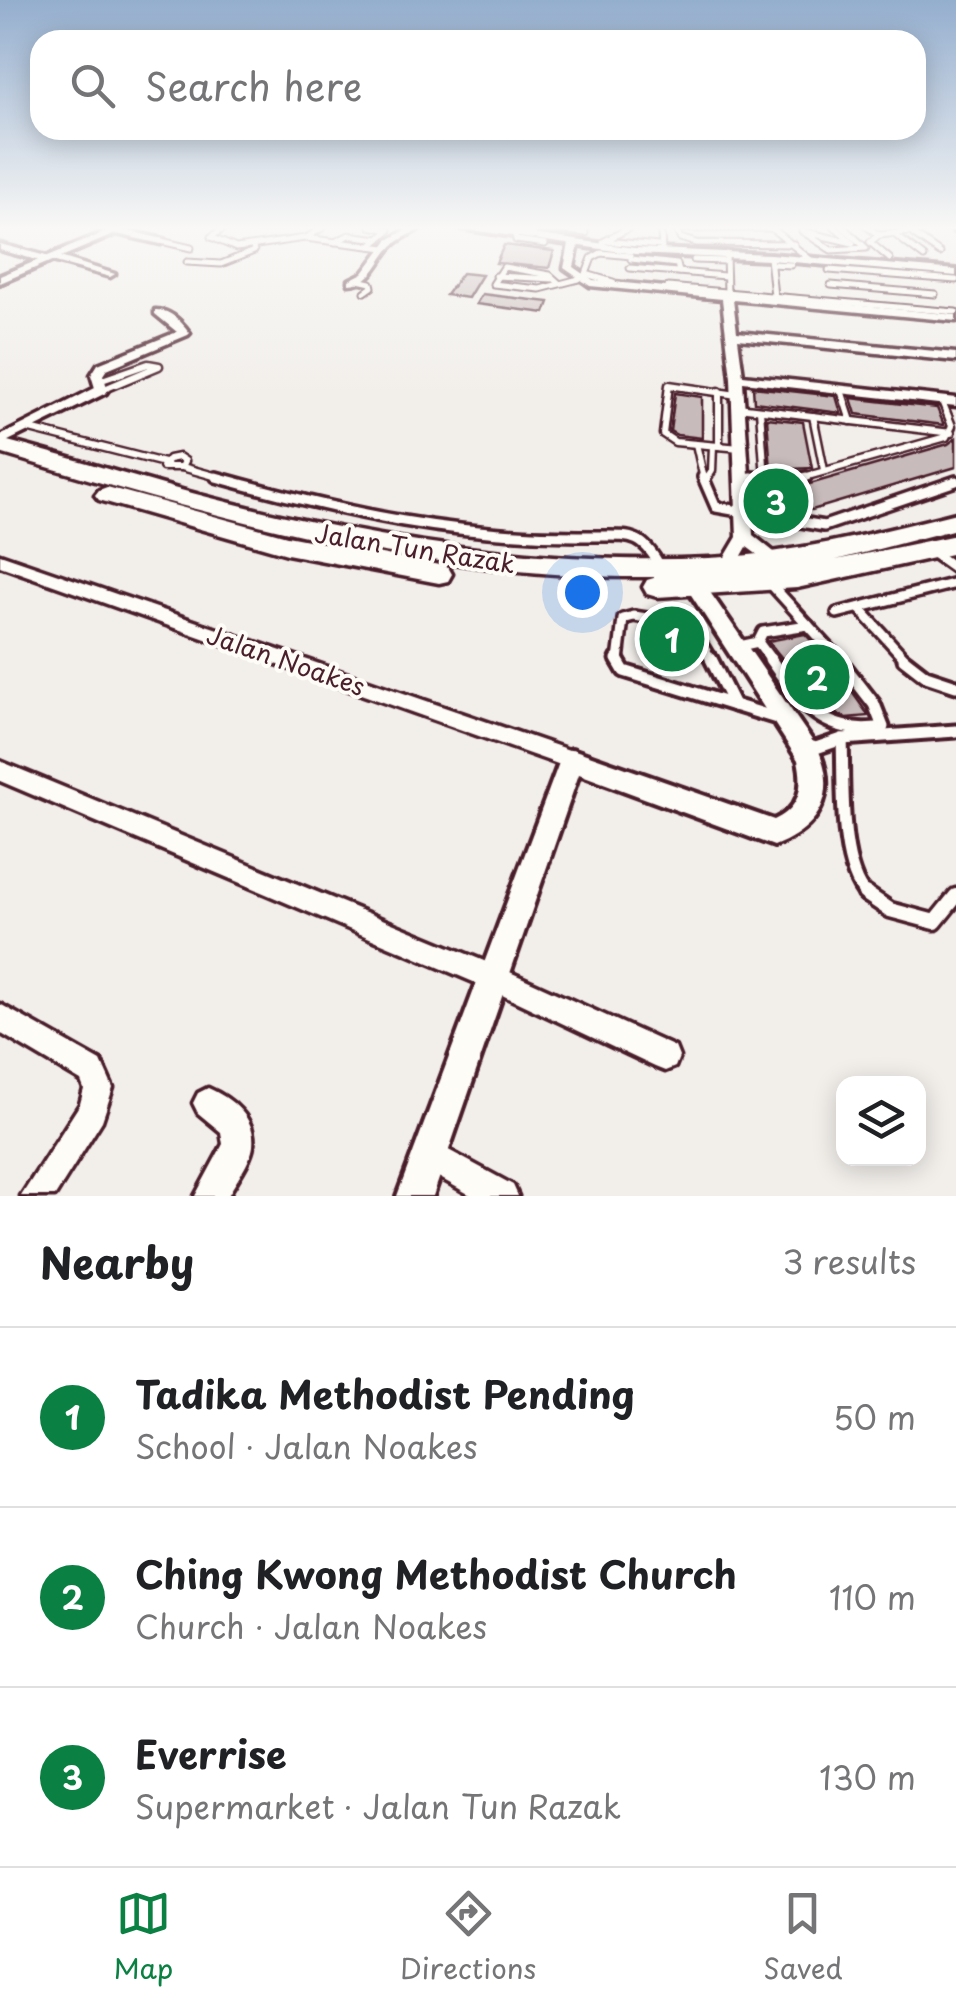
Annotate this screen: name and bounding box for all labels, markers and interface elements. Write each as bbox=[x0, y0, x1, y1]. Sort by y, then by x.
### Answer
search box bbox=[30, 30, 926, 140]
text: Search here bbox=[145, 57, 362, 114]
icon: search bbox=[65, 58, 120, 113]
pin: 3 bbox=[744, 464, 808, 538]
street label: Jalan Tun Razak bbox=[312, 513, 518, 583]
your location bbox=[557, 567, 608, 618]
pin: 1 bbox=[640, 602, 704, 676]
street label: Jalan Noakes bbox=[202, 615, 370, 705]
pin: 2 bbox=[784, 640, 850, 714]
map controls bbox=[836, 1076, 926, 1166]
button: layers bbox=[836, 1076, 926, 1166]
text: Nearby bbox=[40, 1230, 194, 1293]
text: 3 results bbox=[782, 1237, 916, 1285]
text: Tadika Methodist Pending bbox=[135, 1365, 635, 1422]
text: 1 bbox=[65, 1393, 80, 1441]
text: 50 m bbox=[833, 1393, 916, 1441]
text: School · Jalan Noakes bbox=[135, 1422, 478, 1470]
text: Ching Kwong Methodist Church bbox=[135, 1545, 737, 1602]
text: 2 bbox=[61, 1573, 84, 1621]
text: 110 m bbox=[829, 1573, 916, 1621]
text: Church · Jalan Noakes bbox=[135, 1602, 487, 1650]
text: Everrise bbox=[135, 1725, 287, 1782]
text: 3 bbox=[62, 1753, 83, 1801]
text: 130 m bbox=[819, 1753, 916, 1801]
text: Supermarket · Jalan Tun Razak bbox=[135, 1782, 621, 1830]
tab: Map bbox=[113, 1886, 173, 1989]
tab: Directions bbox=[400, 1886, 536, 1989]
tab: Saved bbox=[763, 1886, 843, 1989]

